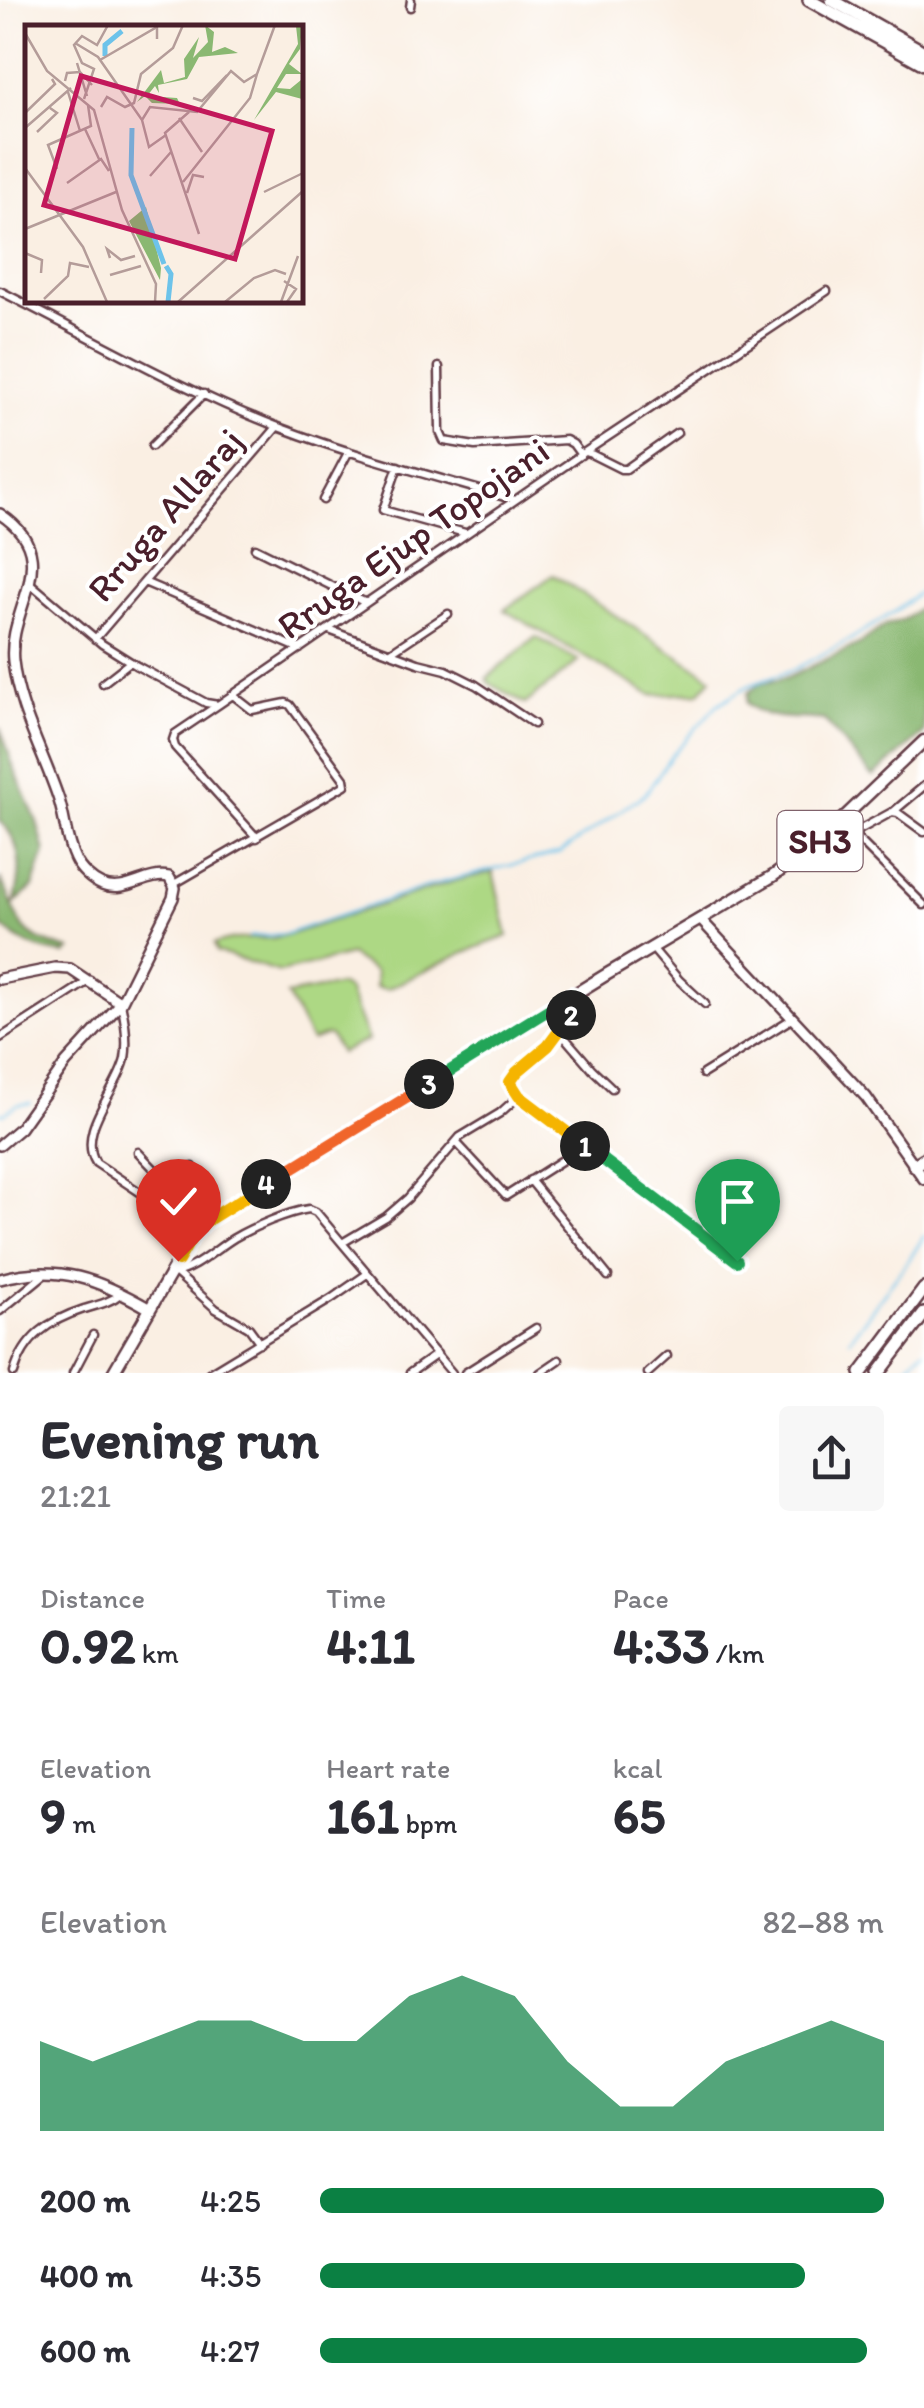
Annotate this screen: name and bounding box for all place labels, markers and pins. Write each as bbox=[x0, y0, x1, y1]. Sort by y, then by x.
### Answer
pin: 2 bbox=[546, 990, 596, 1040]
pin: 3 bbox=[404, 1059, 454, 1109]
pin: 1 bbox=[560, 1121, 610, 1171]
pin bbox=[136, 1159, 221, 1262]
pin: 4 bbox=[241, 1159, 291, 1209]
pin bbox=[695, 1159, 780, 1262]

